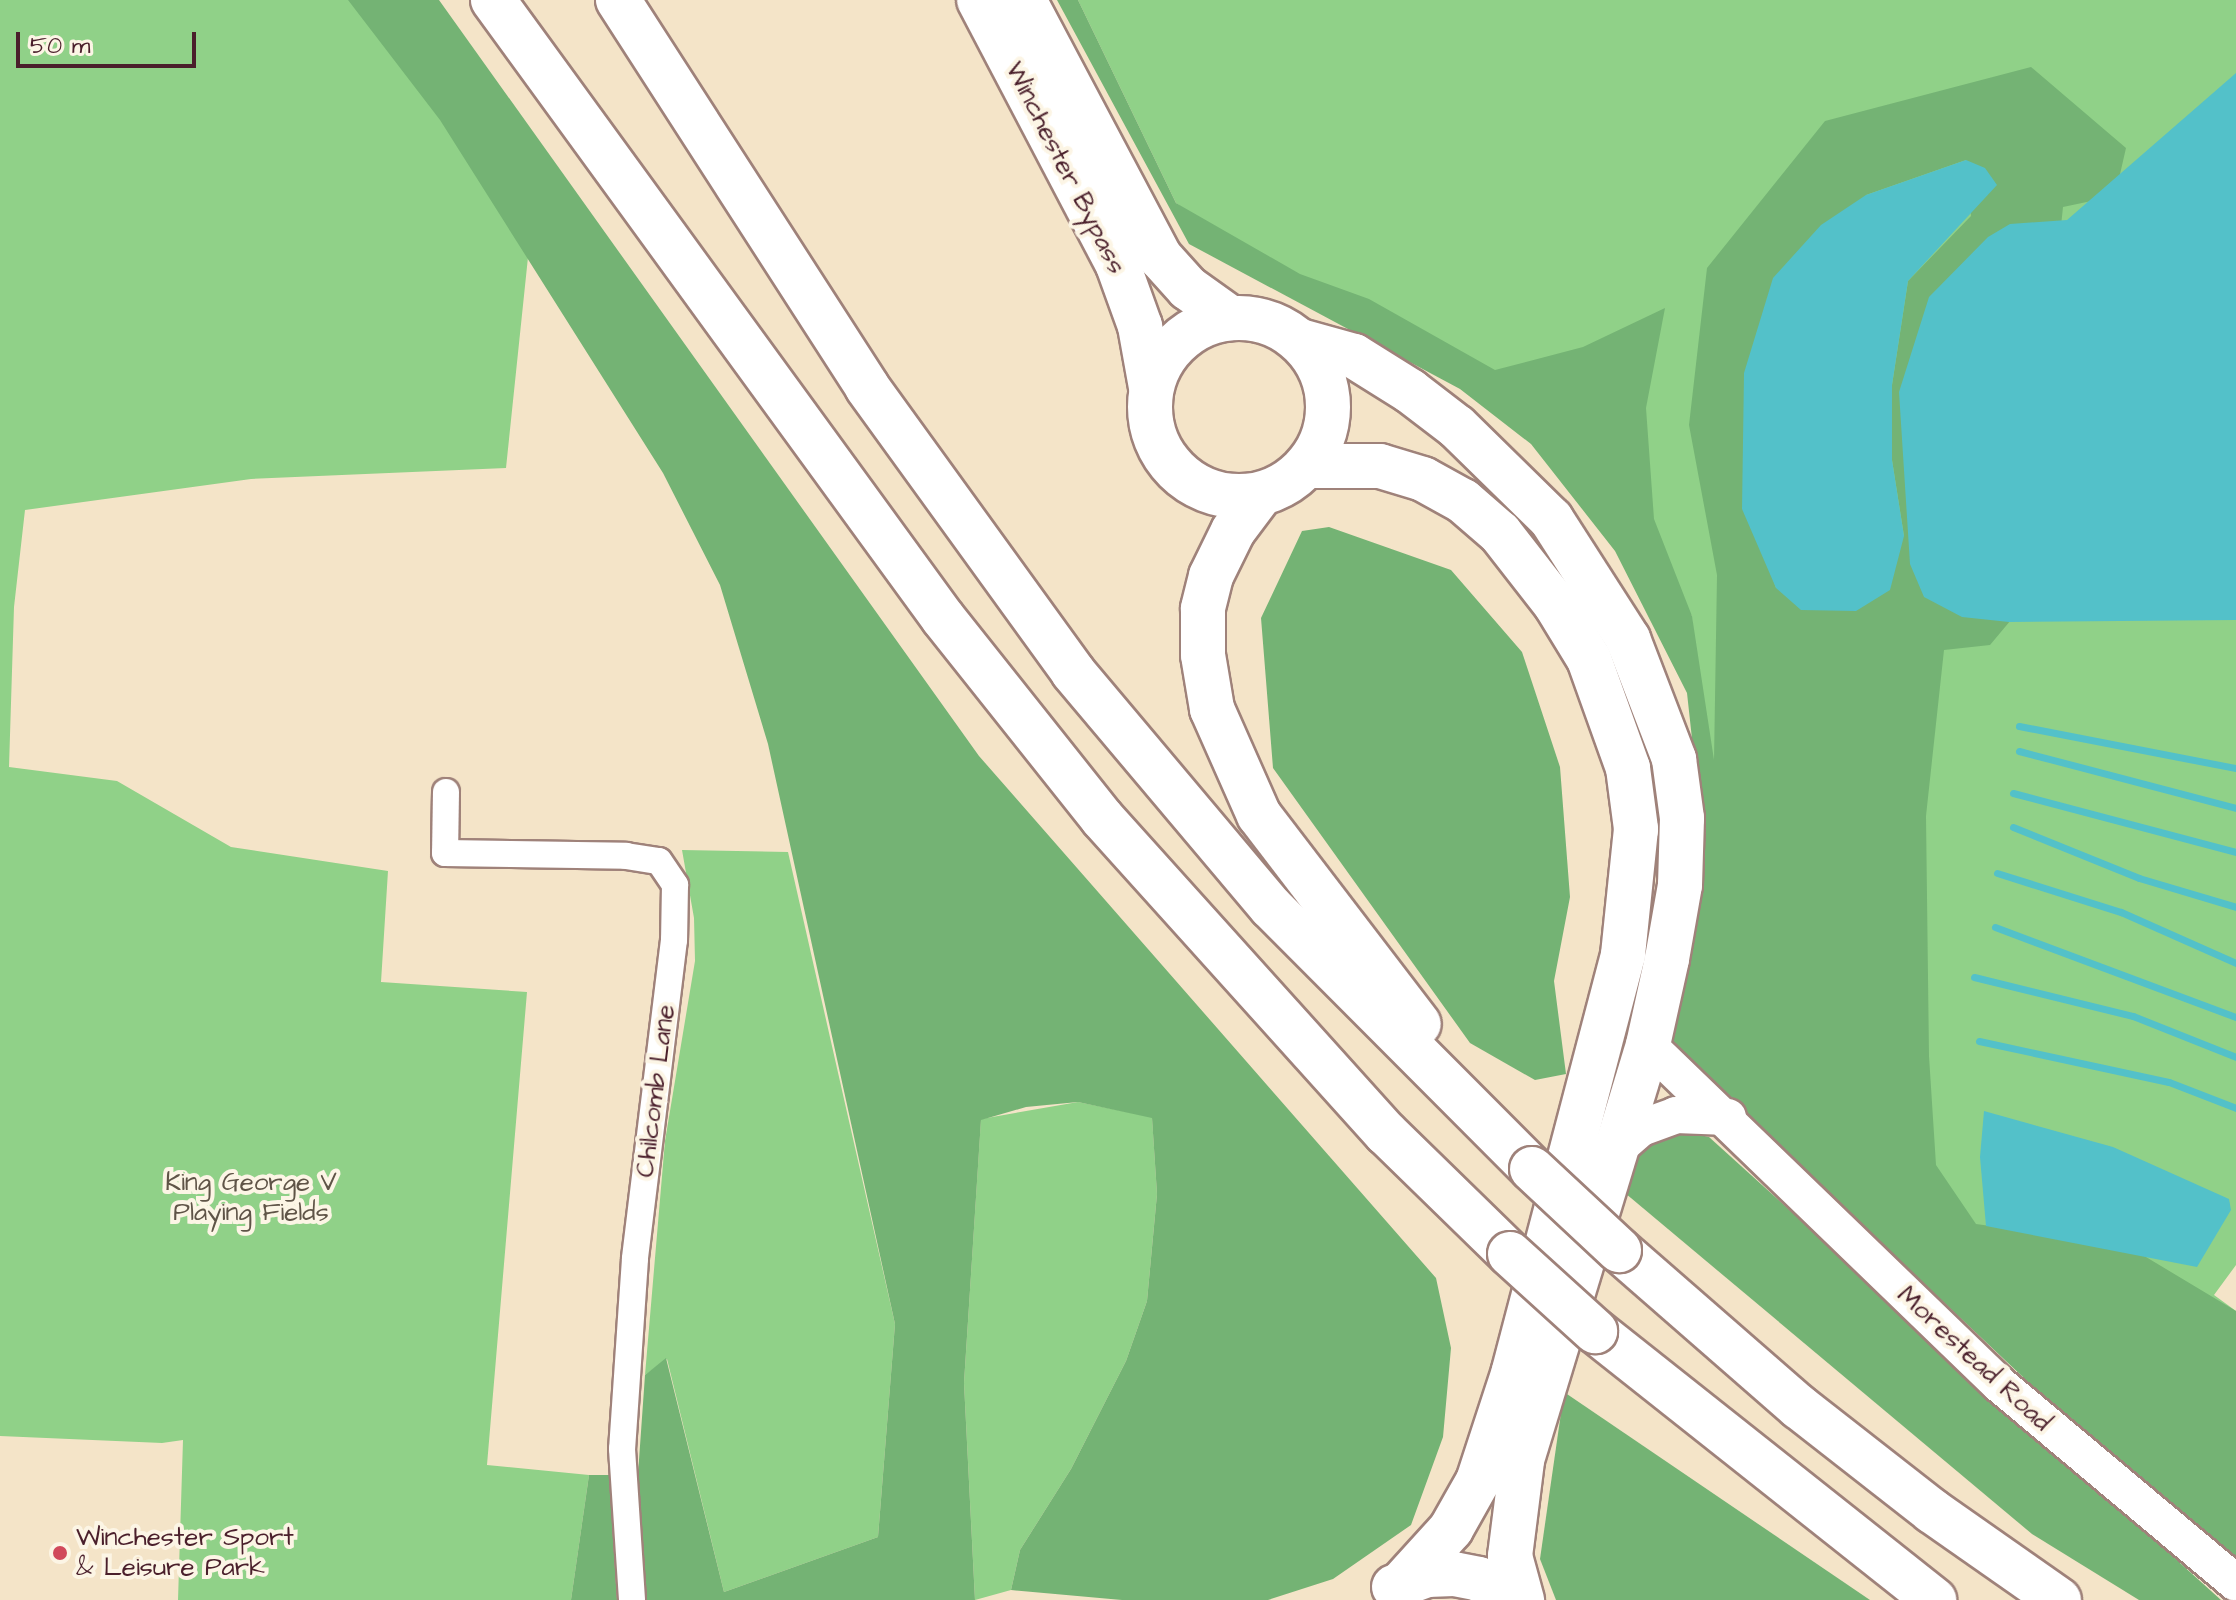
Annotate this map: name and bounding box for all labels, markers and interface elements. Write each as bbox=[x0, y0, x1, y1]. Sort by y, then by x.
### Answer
scale bar bbox=[20, 16, 200, 66]
text: 50 m bbox=[30, 29, 90, 63]
street label: Winchester Bypass bbox=[998, 57, 1132, 279]
street label: Chilcomb Lane bbox=[630, 1003, 682, 1179]
park label: King George V Playing Fields bbox=[165, 1167, 337, 1228]
street label: Morestead Road bbox=[1891, 1280, 2057, 1438]
place label: Winchester Sport & Leisure Park bbox=[76, 1522, 294, 1584]
marker: Winchester Sport & Leisure Park bbox=[51, 1544, 69, 1562]

